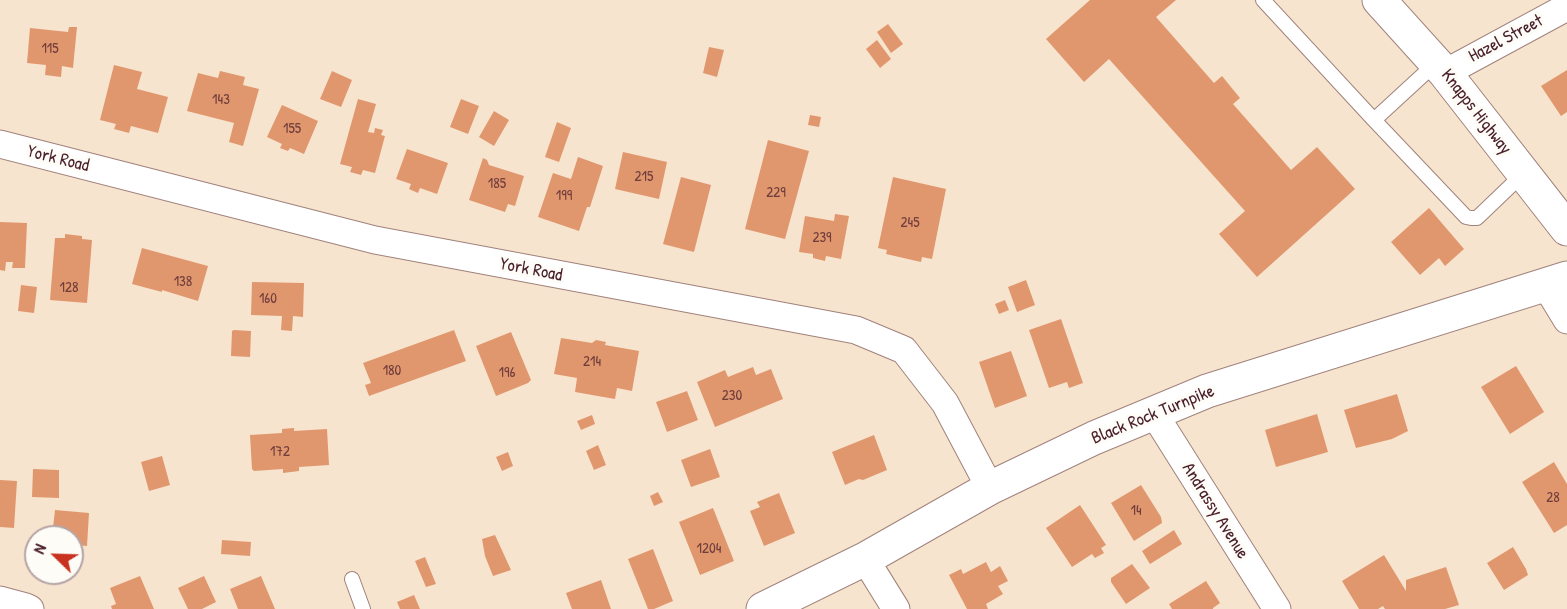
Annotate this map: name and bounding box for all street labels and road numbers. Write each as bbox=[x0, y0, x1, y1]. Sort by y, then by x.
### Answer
street label: Hazel Street bbox=[1465, 10, 1547, 68]
street label: Knapps Highway bbox=[1436, 65, 1516, 159]
street label: York Road bbox=[25, 141, 91, 177]
street label: York Road bbox=[498, 253, 564, 287]
street label: Black Rock Turnpike bbox=[1088, 381, 1218, 449]
street label: Andrassy Avenue bbox=[1177, 459, 1253, 563]

